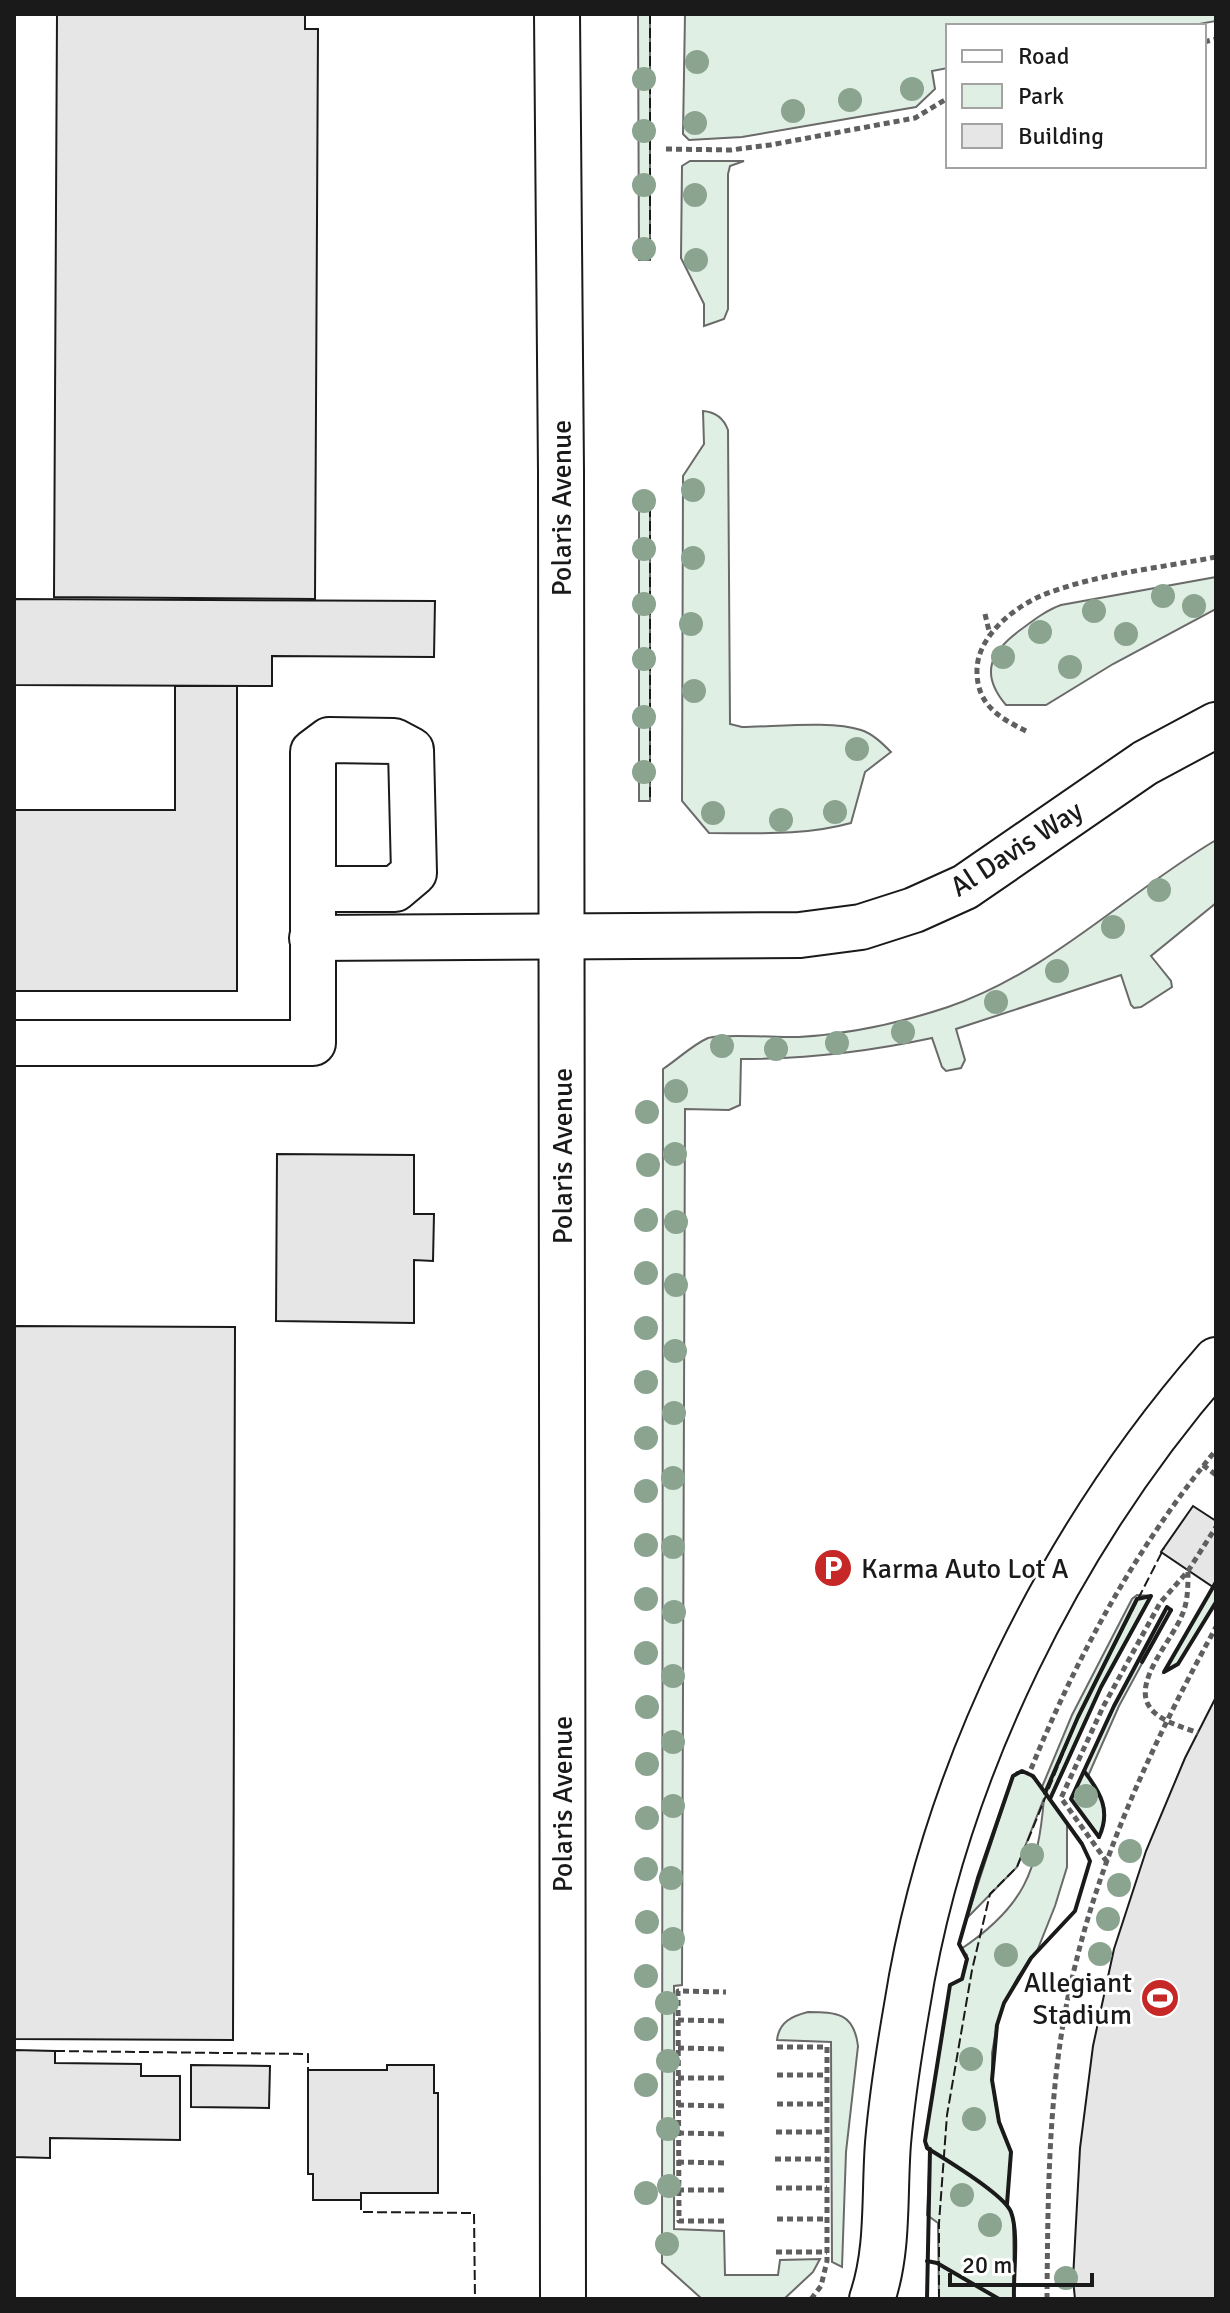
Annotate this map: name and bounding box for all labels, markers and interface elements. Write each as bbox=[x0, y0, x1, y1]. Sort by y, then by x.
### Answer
legend bbox=[946, 24, 1206, 168]
text: Road bbox=[1018, 41, 1069, 71]
text: Park bbox=[1018, 81, 1064, 111]
text: Building bbox=[1018, 121, 1104, 151]
street label: Polaris Avenue bbox=[545, 420, 579, 596]
street label: Al Davis Way bbox=[944, 793, 1089, 904]
street label: Polaris Avenue bbox=[546, 1068, 580, 1244]
parking icon: Karma Auto Lot A bbox=[812, 1547, 854, 1589]
place label: Karma Auto Lot A bbox=[861, 1552, 1069, 1586]
street label: Polaris Avenue bbox=[546, 1716, 580, 1892]
place label: Allegiant Stadium bbox=[1024, 1966, 1132, 2032]
sports icon: Allegiant Stadium bbox=[1139, 1977, 1181, 2019]
scale bar bbox=[950, 2237, 1092, 2287]
text: 20 m bbox=[962, 2250, 1012, 2280]

